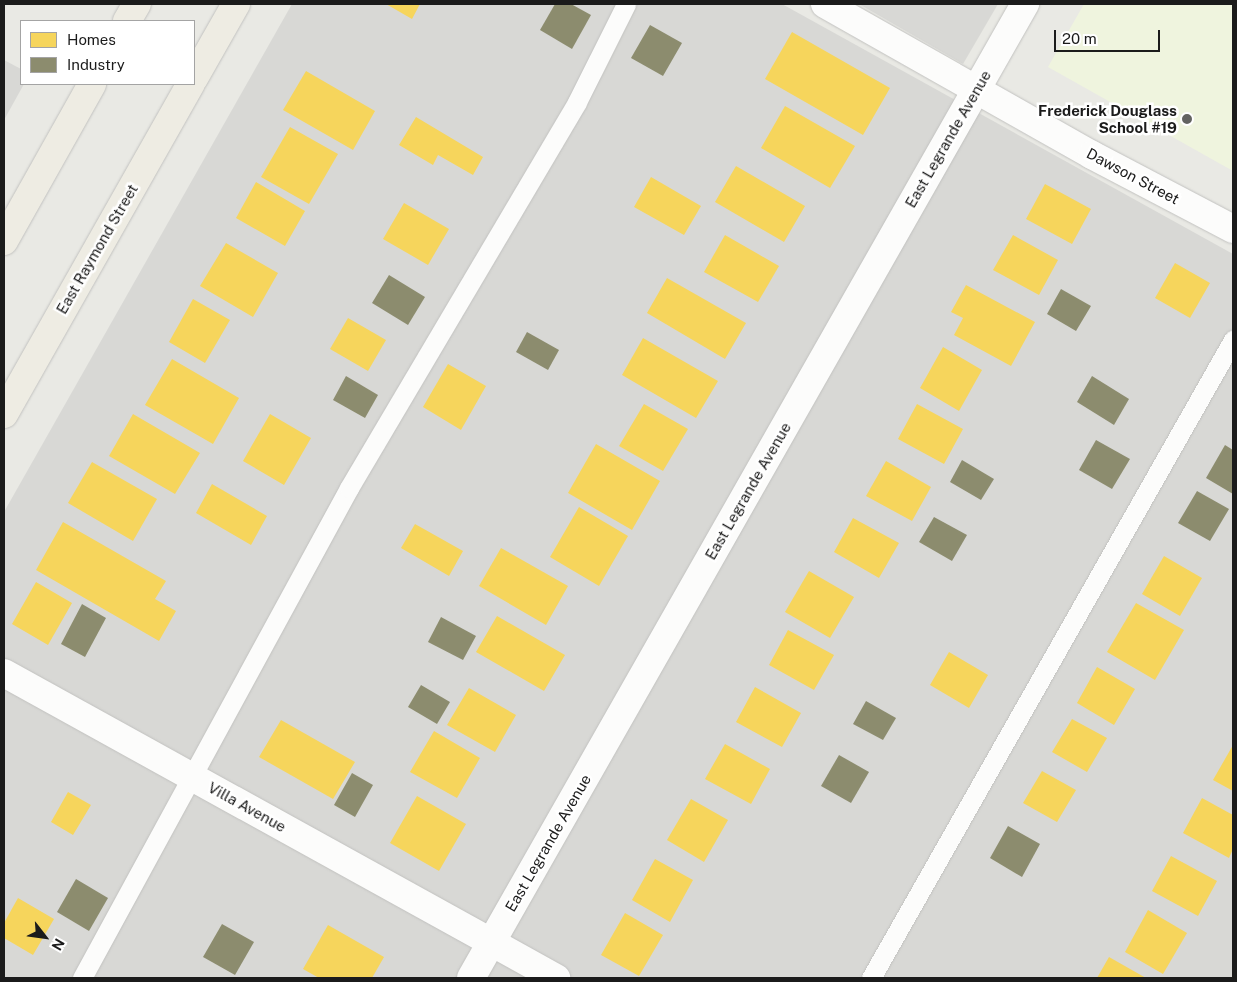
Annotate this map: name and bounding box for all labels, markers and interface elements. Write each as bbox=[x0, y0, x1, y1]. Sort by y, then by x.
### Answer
legend bbox=[20, 20, 195, 85]
scale bar bbox=[1057, 20, 1163, 52]
text: 20 m bbox=[1062, 30, 1097, 47]
text: Homes bbox=[67, 31, 116, 48]
text: Industry bbox=[67, 56, 125, 73]
street label: East Legrande Avenue bbox=[901, 67, 995, 211]
place label: Frederick Douglass School #19 bbox=[1038, 101, 1177, 136]
marker: Frederick Douglass School #19 bbox=[1181, 113, 1193, 125]
street label: Dawson Street bbox=[1084, 144, 1182, 208]
street label: East Raymond Street bbox=[52, 181, 142, 317]
street label: East Legrande Avenue bbox=[701, 419, 795, 563]
street label: East Legrande Avenue bbox=[501, 771, 595, 915]
street label: Villa Avenue bbox=[205, 778, 289, 836]
north arrow bbox=[20, 912, 70, 962]
text: N bbox=[48, 936, 68, 953]

